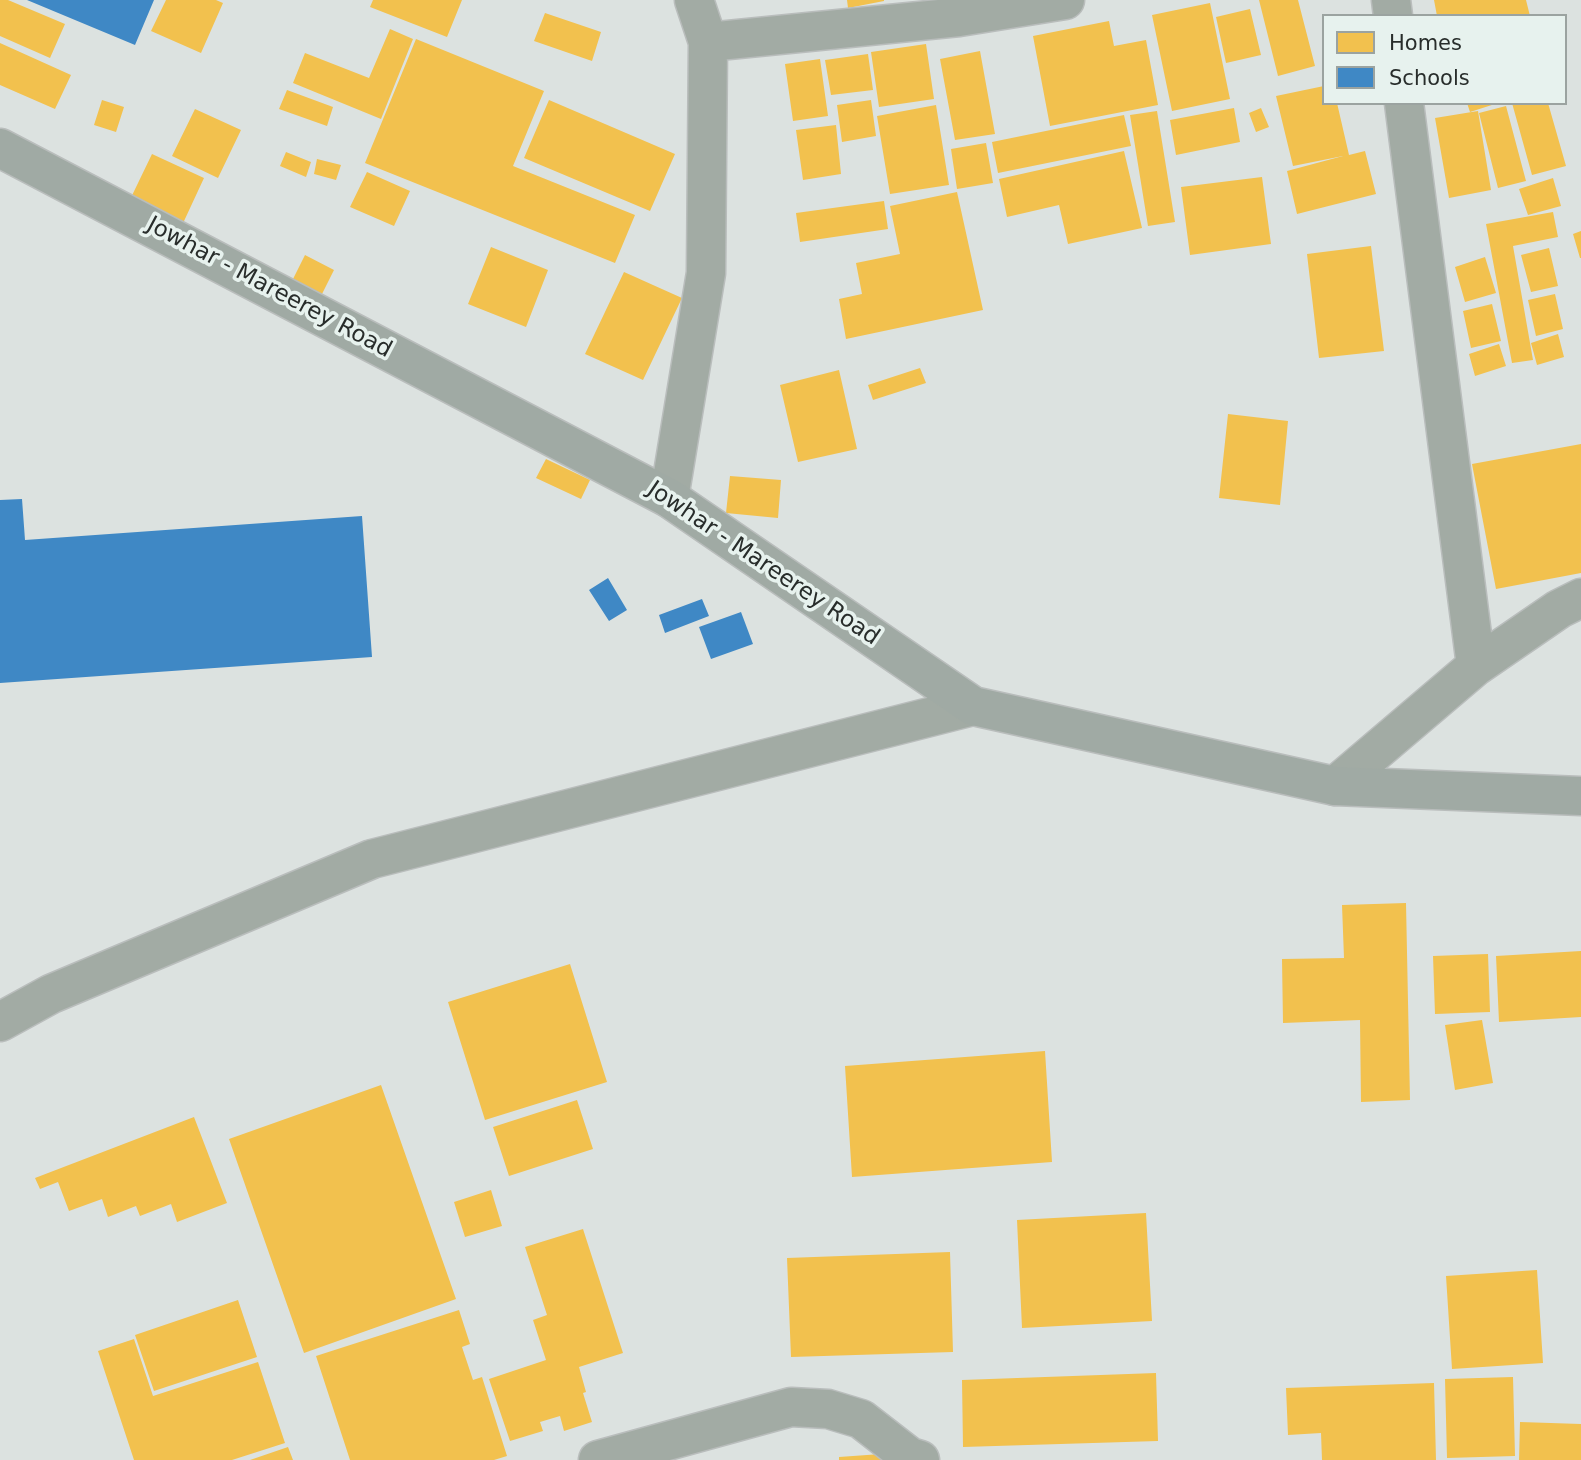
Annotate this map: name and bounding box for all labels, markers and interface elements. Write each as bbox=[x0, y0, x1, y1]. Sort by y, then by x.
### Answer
legend bbox=[1322, 14, 1567, 105]
text: Homes bbox=[1389, 31, 1462, 55]
text: Schools bbox=[1389, 66, 1470, 90]
street label: Jowhar - Mareerey Road bbox=[142, 212, 396, 364]
street label: Jowhar - Mareerey Road bbox=[642, 476, 884, 652]

